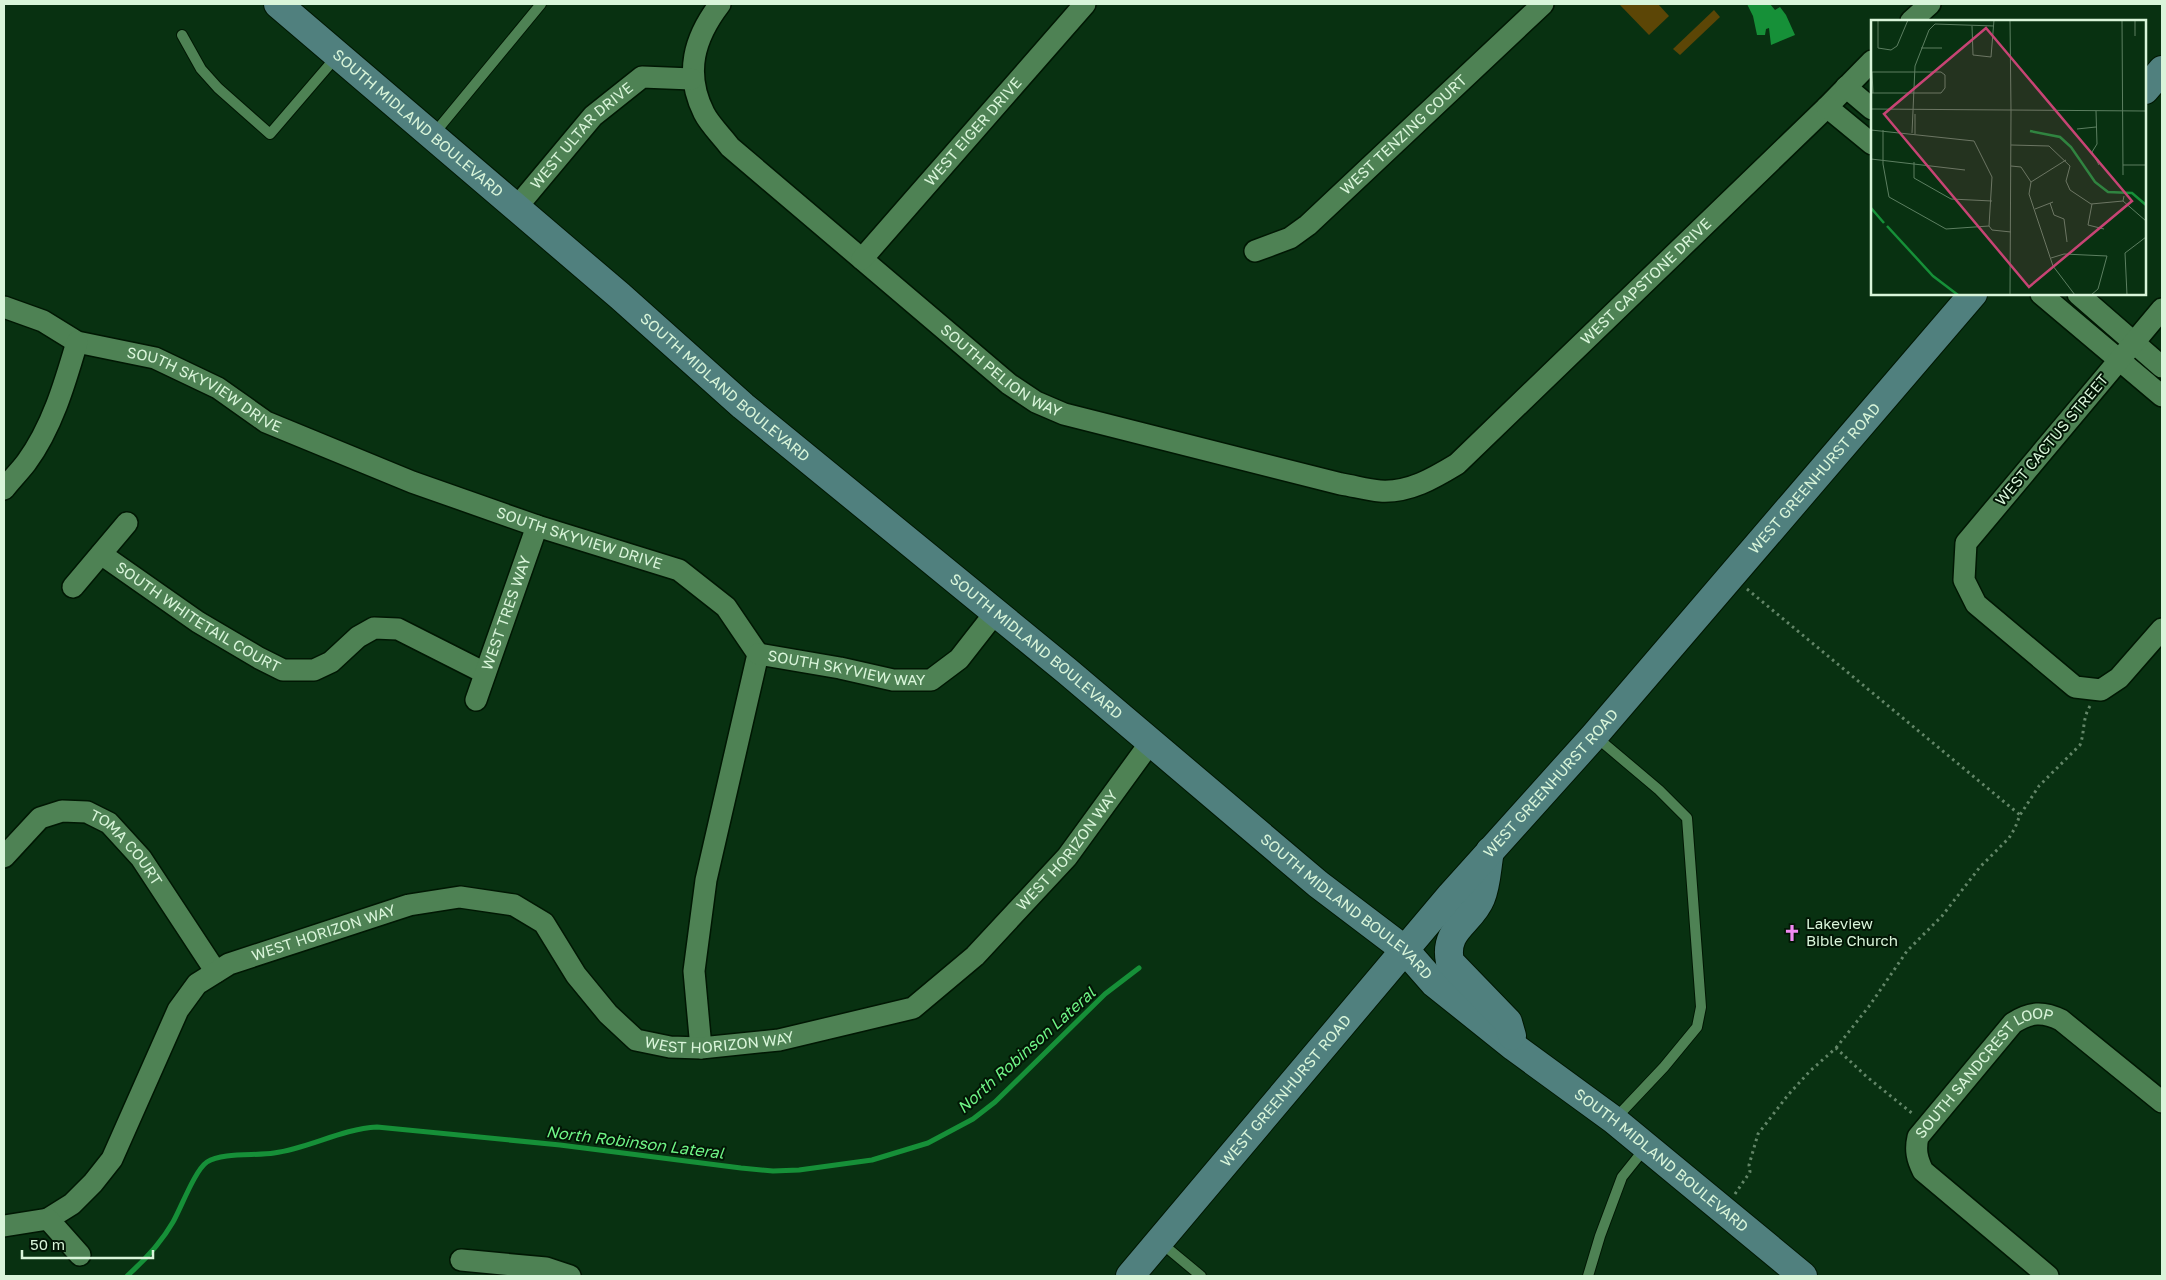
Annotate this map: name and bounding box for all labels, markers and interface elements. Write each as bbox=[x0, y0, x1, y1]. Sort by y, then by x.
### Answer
inset map bbox=[1871, 20, 2146, 295]
street label: SOUTH MIDLAND BOULEVARD bbox=[330, 45, 508, 200]
street label: WEST TENZING COURT bbox=[1336, 70, 1470, 198]
street label: WEST EIGER DRIVE bbox=[920, 73, 1025, 189]
street label: WEST ULTAR DRIVE bbox=[526, 78, 636, 192]
street label: WEST CAPSTONE DRIVE bbox=[1576, 214, 1714, 348]
street label: SOUTH MIDLAND BOULEVARD bbox=[637, 309, 814, 465]
street label: SOUTH PELION WAY bbox=[937, 320, 1065, 420]
street label: SOUTH SKYVIEW DRIVE bbox=[125, 342, 284, 435]
street label: WEST CACTUS STREET bbox=[1991, 370, 2111, 509]
street label: WEST GREENHURST ROAD bbox=[1744, 399, 1884, 557]
street label: SOUTH SKYVIEW DRIVE bbox=[494, 502, 665, 572]
street label: WEST TRES WAY bbox=[477, 553, 534, 672]
street label: SOUTH WHITETAIL COURT bbox=[113, 557, 284, 675]
street label: SOUTH MIDLAND BOULEVARD bbox=[947, 569, 1127, 722]
street label: SOUTH SKYVIEW WAY bbox=[767, 646, 926, 688]
street label: WEST GREENHURST ROAD bbox=[1479, 705, 1621, 861]
street label: WEST HORIZON WAY bbox=[1012, 786, 1121, 914]
street label: TOMA COURT bbox=[88, 805, 166, 888]
street label: SOUTH MIDLAND BOULEVARD bbox=[1257, 829, 1437, 983]
street label: WEST HORIZON WAY bbox=[249, 900, 398, 964]
place label: Lakeview Bible Church bbox=[1806, 914, 1898, 949]
church icon: Lakeview Bible Church bbox=[1782, 923, 1802, 943]
water label: North Robinson Lateral bbox=[953, 982, 1100, 1117]
street label: SOUTH SANDCREST LOOP bbox=[1911, 1004, 2055, 1142]
street label: WEST GREENHURST ROAD bbox=[1216, 1011, 1354, 1170]
street label: WEST HORIZON WAY bbox=[643, 1027, 796, 1056]
street label: SOUTH MIDLAND BOULEVARD bbox=[1571, 1084, 1753, 1235]
water label: North Robinson Lateral bbox=[545, 1121, 726, 1163]
scale bar bbox=[22, 1228, 154, 1260]
text: 50 m bbox=[30, 1235, 65, 1253]

